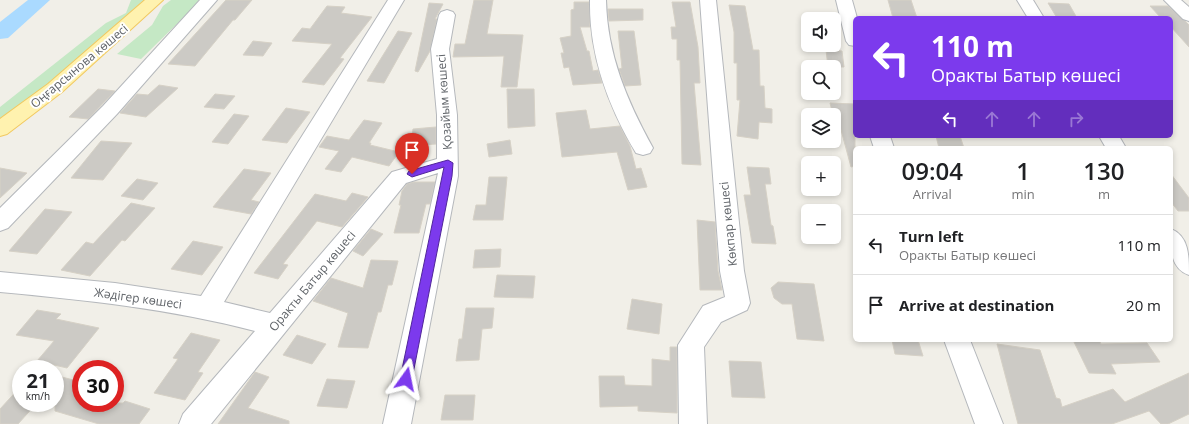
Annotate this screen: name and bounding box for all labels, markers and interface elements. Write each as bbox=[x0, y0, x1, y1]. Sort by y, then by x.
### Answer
map controls bbox=[801, 12, 841, 244]
button: sound bbox=[801, 12, 841, 52]
street label: Оңғарсынова көшесі bbox=[27, 20, 131, 112]
text: 110 m bbox=[931, 27, 1014, 65]
icon: left bbox=[865, 32, 917, 84]
street label: Қозайым көшесі bbox=[432, 54, 456, 150]
button: search bbox=[801, 60, 841, 100]
text: Оракты Батыр көшесі bbox=[931, 63, 1121, 87]
button: layers bbox=[801, 108, 841, 148]
icon: left bbox=[939, 108, 961, 130]
icon: ahead bbox=[981, 108, 1003, 130]
icon: ahead bbox=[1023, 108, 1045, 130]
icon: right bbox=[1065, 108, 1087, 130]
pin bbox=[395, 133, 429, 174]
icon: arrive bbox=[401, 139, 423, 161]
text: 09:04 bbox=[902, 154, 963, 187]
text: 1 bbox=[1016, 154, 1030, 187]
text: 130 bbox=[1083, 154, 1124, 187]
button: + bbox=[801, 156, 841, 196]
street label: Көкпар көшесі bbox=[715, 181, 741, 267]
text: Arrival bbox=[913, 185, 952, 203]
text: min bbox=[1012, 185, 1035, 203]
text: m bbox=[1098, 185, 1110, 203]
button: − bbox=[801, 204, 841, 244]
text: Turn left bbox=[899, 226, 964, 246]
street label: Оракты Батыр көшесі bbox=[265, 227, 359, 335]
icon: left bbox=[865, 234, 887, 256]
text: 110 m bbox=[1117, 235, 1161, 255]
text: Оракты Батыр көшесі bbox=[899, 246, 1036, 264]
street label: Жәдігер көшесі bbox=[93, 283, 183, 313]
icon: arrive bbox=[865, 294, 887, 316]
text: Arrive at destination bbox=[899, 295, 1054, 315]
text: 20 m bbox=[1126, 295, 1161, 315]
position arrow bbox=[385, 358, 427, 400]
speed limit sign: 30 bbox=[72, 360, 124, 412]
text: 21 bbox=[27, 367, 49, 394]
text: km/h bbox=[26, 389, 50, 403]

